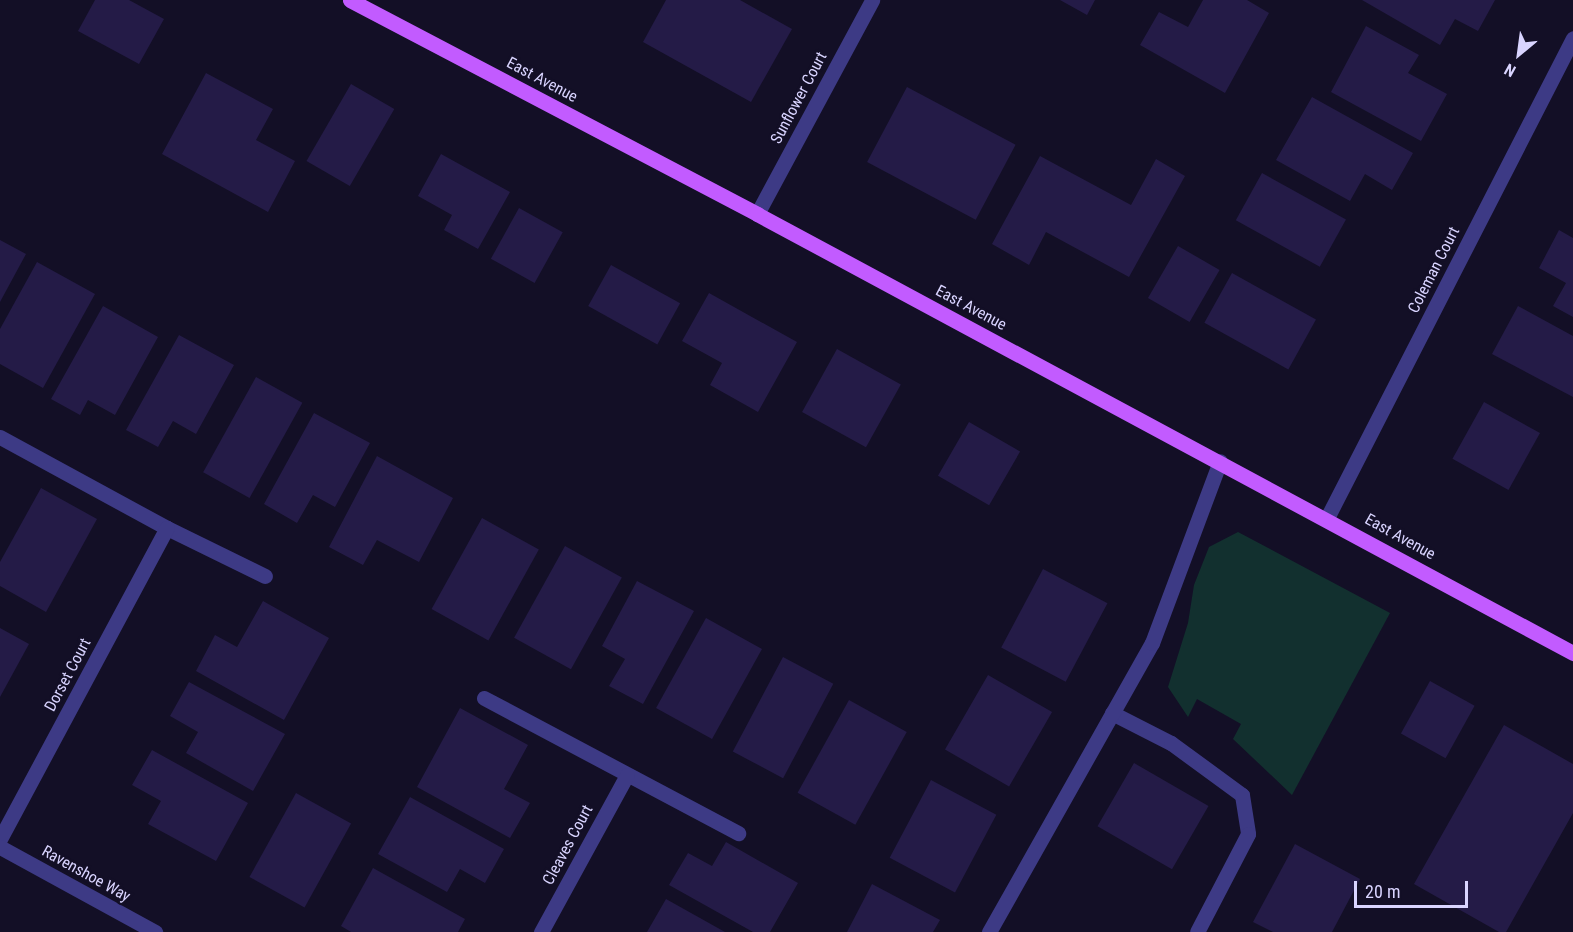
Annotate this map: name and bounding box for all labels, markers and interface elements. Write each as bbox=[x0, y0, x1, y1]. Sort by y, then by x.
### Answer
north arrow bbox=[1489, 24, 1549, 84]
street label: Sunflower Court bbox=[767, 49, 831, 147]
street label: East Avenue bbox=[503, 53, 581, 107]
text: N bbox=[1501, 60, 1519, 81]
street label: Coleman Court bbox=[1404, 224, 1464, 316]
street label: East Avenue bbox=[932, 281, 1010, 335]
street label: East Avenue bbox=[1362, 510, 1438, 564]
street label: Dorset Court bbox=[41, 635, 95, 715]
street label: Cleaves Court bbox=[539, 802, 597, 888]
street label: Ravenshoe Way bbox=[38, 842, 134, 906]
scale bar bbox=[1357, 869, 1471, 907]
text: 20 m bbox=[1365, 881, 1400, 902]

